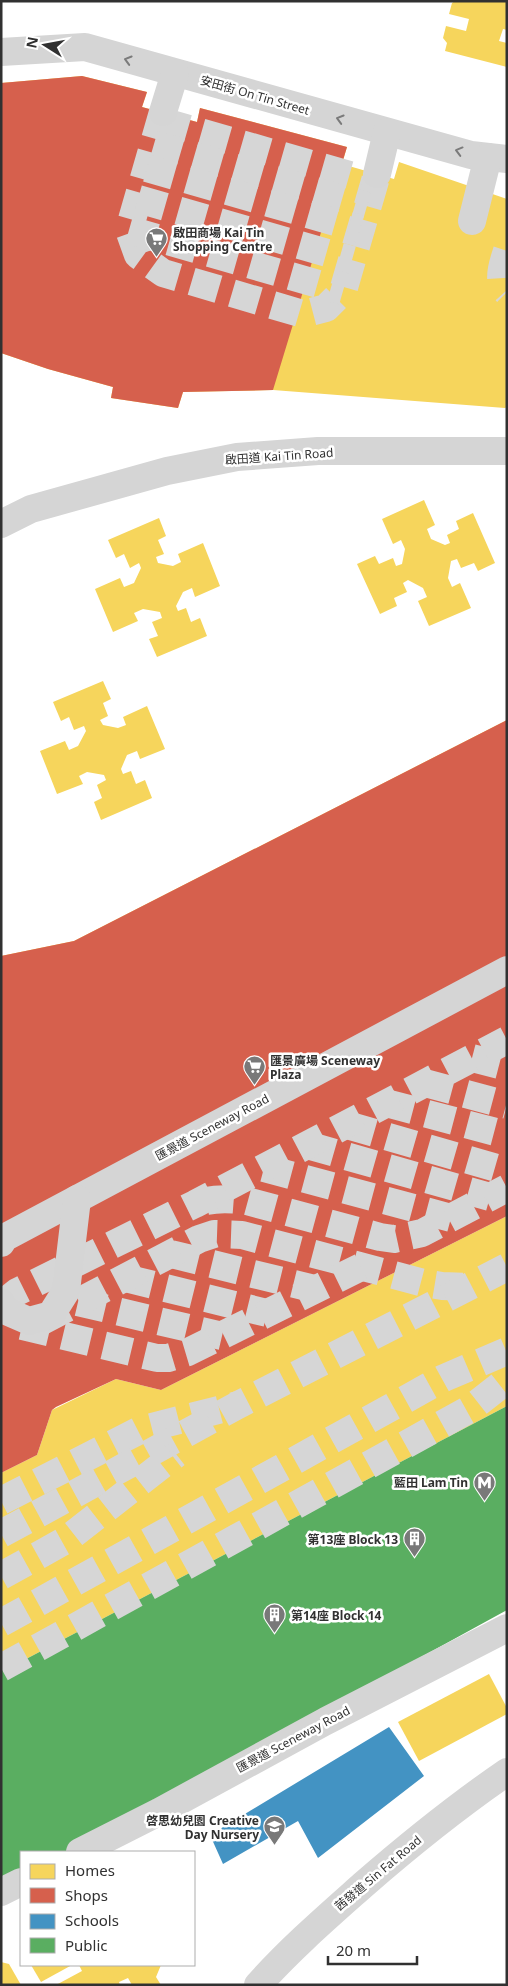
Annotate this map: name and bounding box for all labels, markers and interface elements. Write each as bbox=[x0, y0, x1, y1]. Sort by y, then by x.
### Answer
north arrow bbox=[20, 20, 70, 70]
text: N bbox=[21, 35, 42, 50]
one-way arrow bbox=[125, 55, 133, 65]
street label: 安田街 On Tin Street bbox=[198, 71, 312, 119]
one-way arrow bbox=[336, 114, 345, 125]
one-way arrow bbox=[454, 146, 463, 157]
place label: 啟田商場 Kai Tin Shopping Centre bbox=[173, 224, 272, 255]
supermarket icon: 啟田商場 Kai Tin Shopping Centre bbox=[145, 227, 169, 258]
street label: 啟田道 Kai Tin Road bbox=[224, 444, 334, 468]
place label: 匯景廣場 Sceneway Plaza bbox=[270, 1052, 380, 1083]
supermarket icon: 匯景廣場 Sceneway Plaza bbox=[242, 1055, 266, 1086]
street label: 匯景道 Sceneway Road bbox=[152, 1090, 272, 1164]
metro station icon: 藍田 Lam Tin bbox=[472, 1470, 496, 1501]
place label: 藍田 Lam Tin bbox=[394, 1474, 468, 1491]
building icon: 第13座 Block 13 bbox=[402, 1527, 426, 1558]
place label: 第13座 Block 13 bbox=[308, 1531, 398, 1548]
building icon: 第14座 Block 14 bbox=[263, 1603, 287, 1634]
place label: 第14座 Block 14 bbox=[291, 1607, 382, 1624]
street label: 匯景道 Sceneway Road bbox=[233, 1702, 353, 1776]
place label: 啓思幼兒園 Creative Day Nursery bbox=[146, 1812, 259, 1843]
school or university icon: 啓思幼兒園 Creative Day Nursery bbox=[263, 1815, 287, 1846]
street label: 茜發道 Sin Fat Road bbox=[331, 1832, 425, 1914]
legend bbox=[20, 1851, 195, 1966]
text: Homes bbox=[65, 1860, 115, 1880]
text: Shops bbox=[65, 1885, 108, 1905]
text: Schools bbox=[65, 1910, 119, 1930]
scale bar bbox=[328, 1934, 417, 1966]
text: Public bbox=[65, 1935, 108, 1955]
text: 20 m bbox=[336, 1940, 371, 1960]

